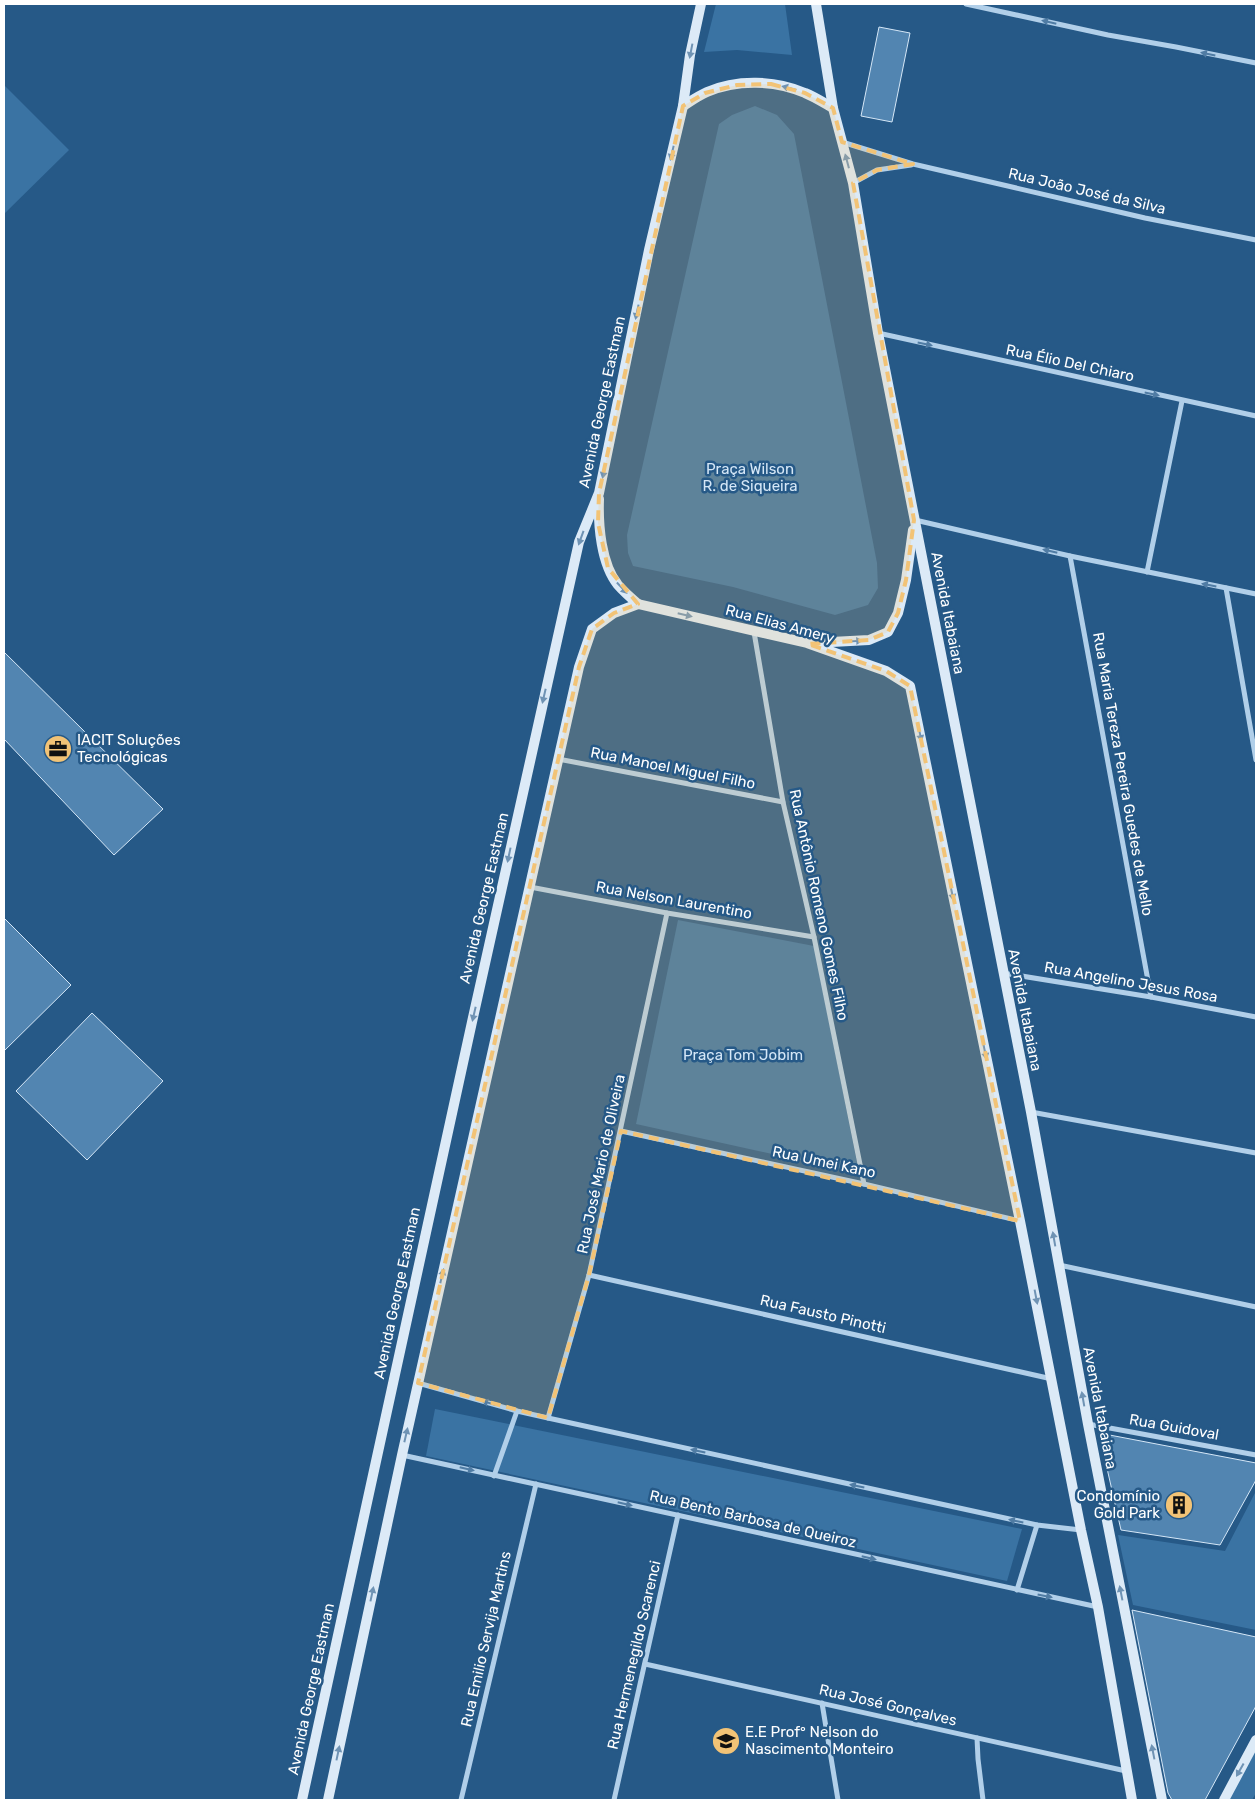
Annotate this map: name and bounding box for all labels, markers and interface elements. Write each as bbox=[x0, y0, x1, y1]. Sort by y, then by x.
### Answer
one-way arrow bbox=[1042, 18, 1057, 26]
one-way arrow bbox=[686, 44, 694, 60]
one-way arrow bbox=[1200, 49, 1216, 57]
one-way arrow bbox=[781, 84, 796, 92]
one-way arrow bbox=[668, 146, 676, 161]
one-way arrow bbox=[843, 153, 851, 168]
street label: Rua João José da Silva bbox=[1006, 164, 1168, 218]
one-way arrow bbox=[632, 304, 640, 320]
street label: Avenida George Eastman bbox=[575, 315, 629, 489]
one-way arrow bbox=[918, 340, 933, 348]
street label: Rua Élio Del Chiaro bbox=[1004, 341, 1136, 385]
one-way arrow bbox=[1145, 390, 1160, 398]
park label: Praça Wilson R. de Siqueira bbox=[702, 460, 798, 495]
one-way arrow bbox=[599, 463, 607, 479]
one-way arrow bbox=[577, 531, 585, 546]
one-way arrow bbox=[1042, 547, 1057, 555]
street label: Avenida Itabaiana bbox=[927, 550, 969, 676]
one-way arrow bbox=[1200, 580, 1216, 588]
one-way arrow bbox=[617, 582, 628, 595]
street label: Rua Elias Amery bbox=[724, 601, 836, 647]
one-way arrow bbox=[678, 611, 693, 619]
street label: Rua Maria Tereza Pereira Guedes de Mello bbox=[1089, 631, 1157, 917]
one-way arrow bbox=[848, 636, 864, 644]
one-way arrow bbox=[540, 689, 548, 704]
one-way arrow bbox=[916, 726, 924, 742]
place label: IACIT Soluções Tecnológicas bbox=[77, 731, 181, 766]
office icon: IACIT Soluções Tecnológicas bbox=[43, 734, 73, 764]
street label: Rua Manoel Miguel Filho bbox=[589, 743, 757, 793]
street label: Rua Antônio Romeno Gomes Filho bbox=[786, 788, 852, 1022]
street label: Avenida George Eastman bbox=[456, 811, 512, 985]
one-way arrow bbox=[505, 847, 513, 863]
street label: Rua Nelson Laurentino bbox=[595, 877, 753, 923]
one-way arrow bbox=[949, 885, 957, 901]
street label: Avenida Itabaiana bbox=[1004, 947, 1046, 1073]
street label: Rua Angelino Jesus Rosa bbox=[1043, 958, 1219, 1006]
one-way arrow bbox=[470, 1006, 478, 1021]
one-way arrow bbox=[982, 1045, 990, 1061]
park label: Praça Tom Jobim bbox=[683, 1046, 803, 1064]
street label: Rua José Mario de Oliveira bbox=[573, 1073, 629, 1255]
street label: Rua Umei Kano bbox=[771, 1142, 877, 1182]
street label: Avenida George Eastman bbox=[370, 1206, 424, 1380]
one-way arrow bbox=[1049, 1231, 1057, 1247]
one-way arrow bbox=[438, 1269, 446, 1284]
one-way arrow bbox=[1032, 1289, 1040, 1305]
street label: Rua Fausto Pinotti bbox=[758, 1291, 888, 1337]
street label: Avenida Itabaiana bbox=[1079, 1345, 1121, 1471]
one-way arrow bbox=[1079, 1392, 1087, 1407]
one-way arrow bbox=[481, 1399, 496, 1407]
street label: Rua Guidoval bbox=[1128, 1410, 1220, 1444]
one-way arrow bbox=[403, 1426, 411, 1442]
one-way arrow bbox=[691, 1447, 706, 1455]
one-way arrow bbox=[459, 1465, 474, 1473]
one-way arrow bbox=[849, 1482, 865, 1490]
street label: Rua Bento Barbosa de Queiroz bbox=[648, 1486, 858, 1552]
place label: Condomínio Gold Park bbox=[1076, 1487, 1160, 1522]
building icon: Condomínio Gold Park bbox=[1164, 1490, 1194, 1520]
one-way arrow bbox=[618, 1500, 634, 1508]
one-way arrow bbox=[1008, 1517, 1023, 1525]
street label: Rua Emilio Servija Martins bbox=[457, 1549, 515, 1729]
one-way arrow bbox=[862, 1554, 877, 1562]
street label: Rua Hermenegildo Scarenci bbox=[604, 1559, 664, 1751]
one-way arrow bbox=[1117, 1585, 1125, 1601]
one-way arrow bbox=[368, 1586, 376, 1601]
one-way arrow bbox=[1038, 1593, 1054, 1601]
street label: Avenida George Eastman bbox=[284, 1602, 338, 1776]
street label: Rua José Gonçalves bbox=[817, 1680, 959, 1730]
place label: E.E Prof° Nelson do Nascimento Monteiro bbox=[745, 1723, 894, 1758]
school or university icon: E.E Prof° Nelson do Nascimento Monteiro bbox=[711, 1726, 741, 1756]
one-way arrow bbox=[1148, 1744, 1156, 1760]
one-way arrow bbox=[334, 1745, 342, 1760]
one-way arrow bbox=[1236, 1763, 1244, 1778]

